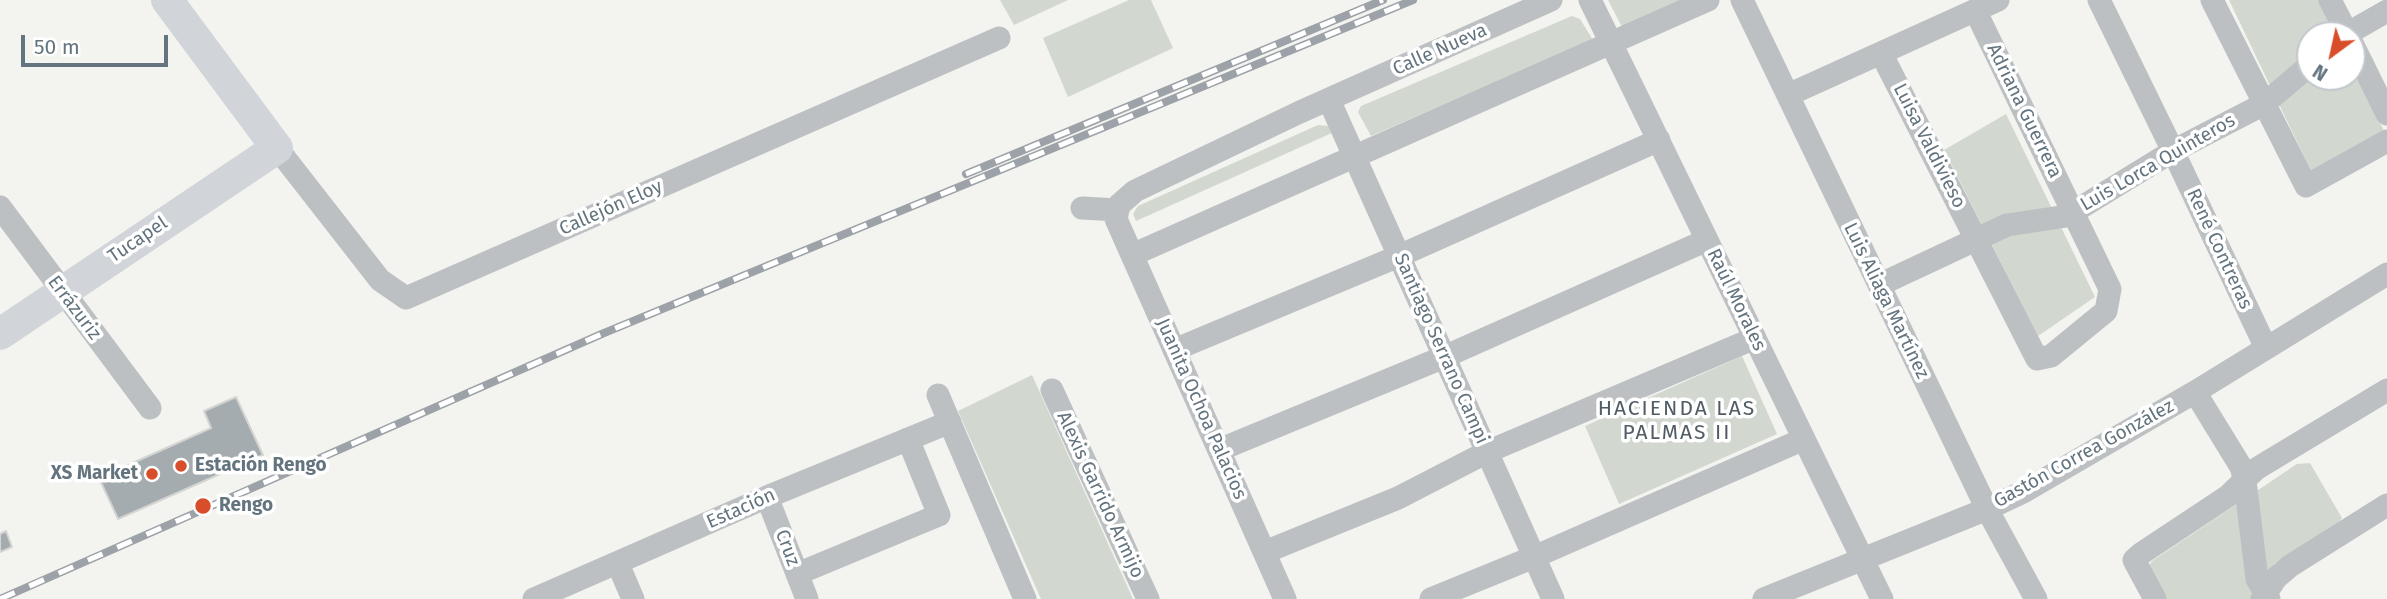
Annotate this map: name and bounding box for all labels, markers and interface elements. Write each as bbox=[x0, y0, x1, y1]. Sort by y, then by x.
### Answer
street label: Calle Nueva bbox=[1389, 19, 1491, 81]
scale bar bbox=[24, 21, 172, 65]
north arrow bbox=[2296, 21, 2366, 91]
text: 50 m bbox=[34, 34, 80, 60]
street label: Adriana Guerrera bbox=[1982, 40, 2066, 182]
text: N bbox=[2309, 59, 2332, 85]
street label: Luisa Valdivieso bbox=[1888, 80, 1970, 212]
street label: Luis Lorca Quinteros bbox=[2077, 109, 2239, 217]
street label: Callejón Eloy bbox=[556, 175, 666, 241]
street label: René Contreras bbox=[2181, 185, 2257, 313]
street label: Tucapel bbox=[104, 212, 172, 268]
street label: Luis Aliaga Martínez bbox=[1838, 219, 1934, 383]
street label: Raúl Morales bbox=[1701, 245, 1771, 355]
street label: Santiago Serrano Campi bbox=[1389, 250, 1493, 448]
street label: Errázuriz bbox=[42, 271, 106, 345]
street label: Juanita Ochoa Palacios bbox=[1151, 315, 1251, 503]
street label: Gastón Correa González bbox=[1990, 395, 2178, 513]
district label: HACIENDA LAS PALMAS II bbox=[1599, 396, 1755, 446]
street label: Alexis Garrido Armijo bbox=[1051, 408, 1149, 582]
place label: Estación Rengo bbox=[195, 455, 327, 477]
marker: Estación Rengo bbox=[173, 458, 189, 474]
place label: XS Market bbox=[51, 463, 138, 485]
marker: XS Market bbox=[144, 466, 160, 482]
street label: Estación bbox=[703, 484, 779, 534]
place label: Rengo bbox=[219, 495, 273, 517]
marker: Rengo bbox=[193, 496, 213, 516]
street label: Cruz bbox=[770, 527, 804, 569]

